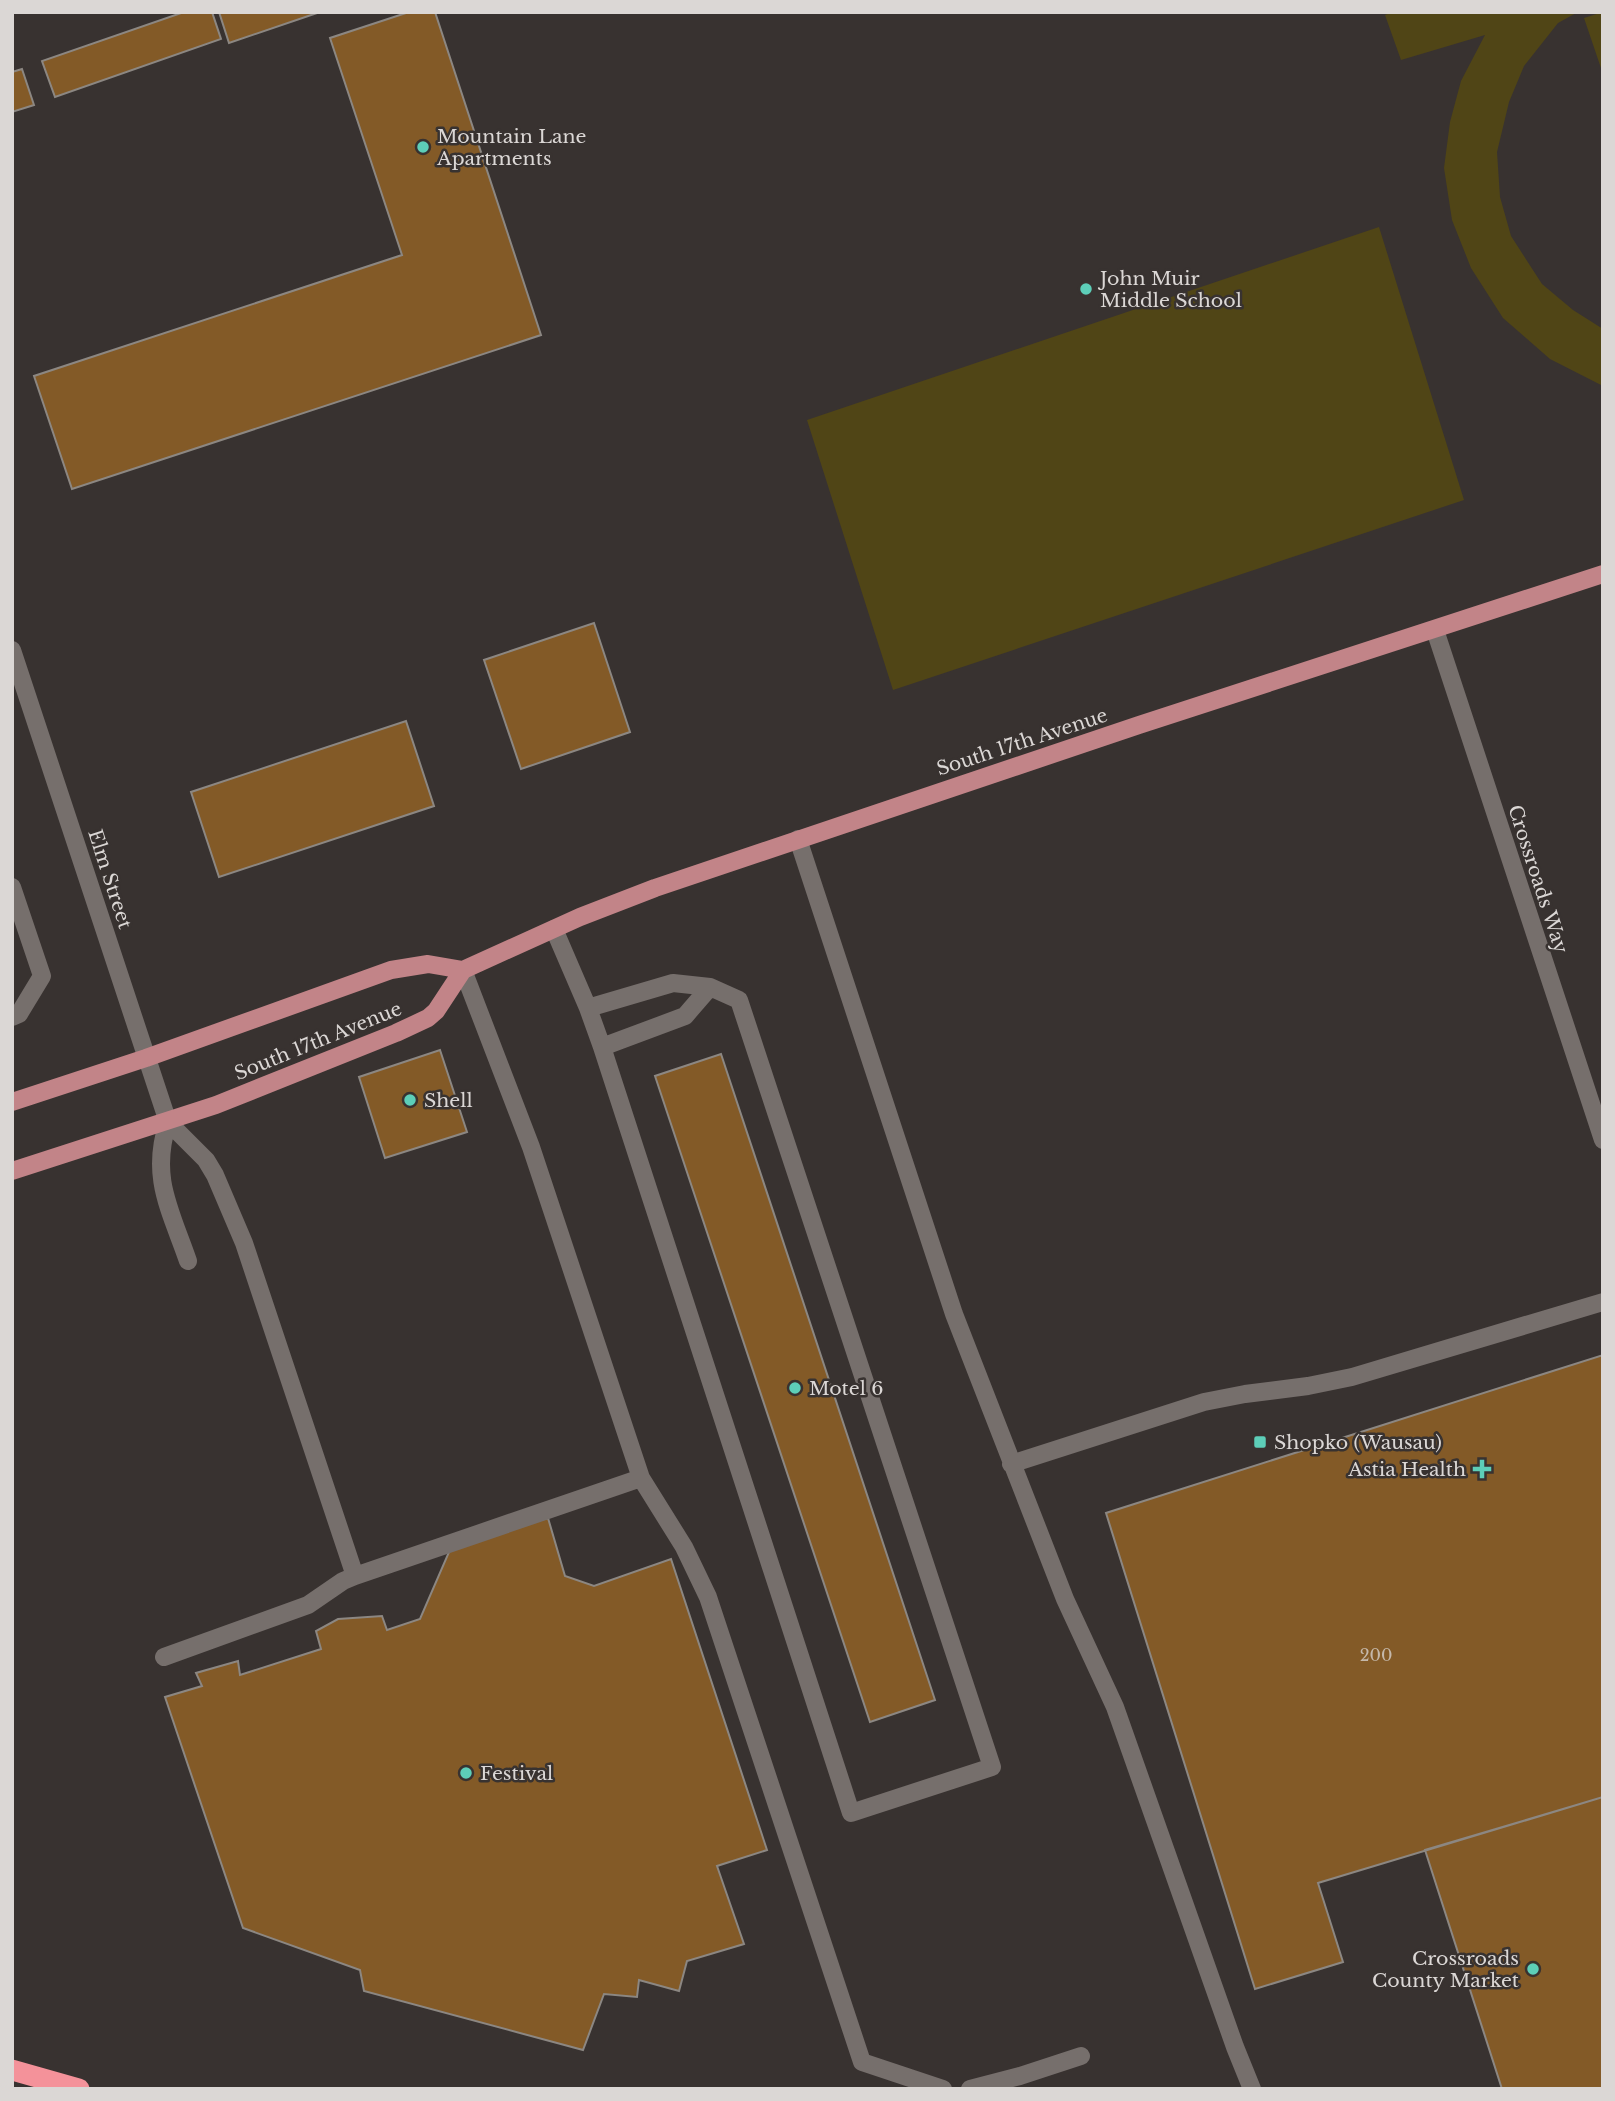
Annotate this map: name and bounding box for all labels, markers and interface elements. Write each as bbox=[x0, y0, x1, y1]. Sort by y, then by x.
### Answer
place label: Mountain Lane Apartments bbox=[436, 125, 587, 170]
marker: Mountain Lane Apartments bbox=[415, 139, 431, 155]
place label: John Muir Middle School bbox=[1097, 267, 1242, 312]
marker: John Muir Middle School bbox=[1078, 281, 1094, 297]
street label: South 17th Avenue bbox=[934, 703, 1110, 781]
street label: Crossroads Way bbox=[1503, 802, 1573, 956]
street label: Elm Street bbox=[83, 826, 137, 932]
street label: South 17th Avenue bbox=[231, 997, 405, 1085]
place label: Shell bbox=[424, 1089, 473, 1112]
marker: Shell bbox=[402, 1092, 418, 1108]
place label: Motel 6 bbox=[809, 1377, 884, 1400]
marker: Motel 6 bbox=[787, 1380, 803, 1396]
place label: Shopko (Wausau) bbox=[1274, 1431, 1442, 1454]
marker: Shopko (Wausau) bbox=[1252, 1434, 1268, 1450]
place label: Astia Health bbox=[1347, 1458, 1466, 1481]
marker: Astia Health bbox=[1472, 1459, 1492, 1479]
house number: 200 bbox=[1360, 1645, 1392, 1665]
place label: Festival bbox=[480, 1762, 553, 1785]
marker: Festival bbox=[458, 1765, 474, 1781]
place label: Crossroads County Market bbox=[1372, 1947, 1520, 1992]
marker: Crossroads County Market bbox=[1525, 1961, 1541, 1977]

